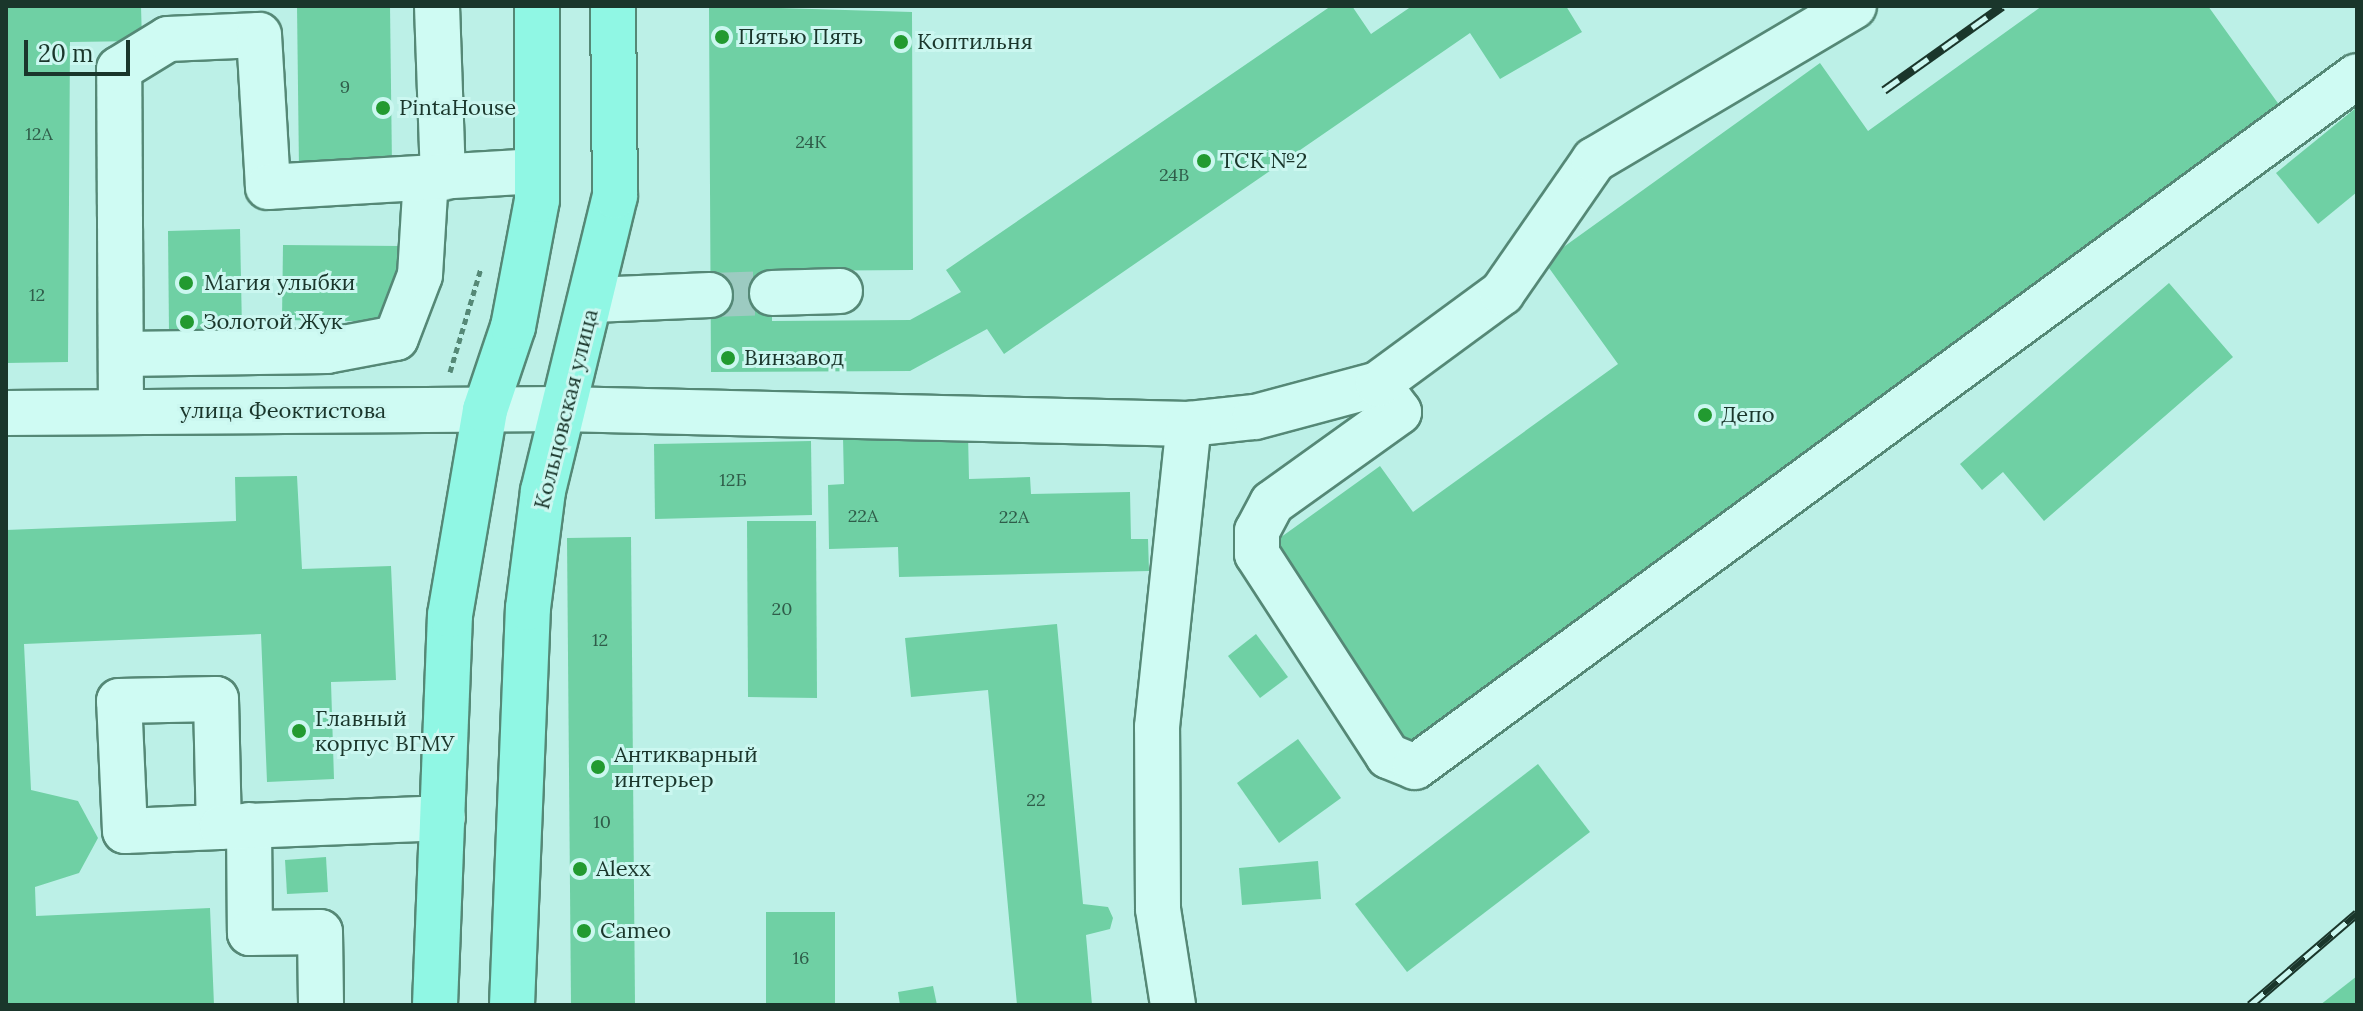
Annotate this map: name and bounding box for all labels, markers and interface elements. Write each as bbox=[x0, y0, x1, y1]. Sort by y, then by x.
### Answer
scale bar bbox=[28, 24, 134, 74]
place label: Пятью Пять bbox=[738, 24, 863, 50]
marker: Пятью Пять bbox=[713, 28, 731, 46]
place label: Коптильня bbox=[917, 29, 1033, 55]
marker: Коптильня bbox=[892, 33, 910, 51]
text: 20 m bbox=[38, 38, 94, 69]
house number: 9 bbox=[340, 76, 350, 98]
place label: PintaHouse bbox=[399, 95, 516, 121]
marker: PintaHouse bbox=[374, 99, 392, 117]
house number: 12А bbox=[25, 123, 53, 145]
house number: 24К bbox=[795, 131, 827, 153]
place label: ТСК №2 bbox=[1220, 148, 1308, 174]
marker: ТСК №2 bbox=[1195, 152, 1213, 170]
house number: 24В bbox=[1159, 164, 1189, 186]
place label: Магия улыбки bbox=[204, 270, 355, 296]
marker: Магия улыбки bbox=[175, 272, 197, 294]
house number: 12 bbox=[29, 284, 45, 306]
street label: Кольцовская улица bbox=[528, 306, 604, 512]
place label: Золотой Жук bbox=[203, 309, 343, 335]
marker: Золотой Жук bbox=[178, 313, 196, 331]
place label: Винзавод bbox=[744, 345, 844, 371]
marker: Винзавод bbox=[719, 349, 737, 367]
street label: улица Феоктистова bbox=[180, 398, 386, 424]
place label: Депо bbox=[1721, 402, 1775, 428]
marker: Депо bbox=[1696, 406, 1714, 424]
house number: 12Б bbox=[719, 469, 747, 491]
house number: 22А bbox=[848, 505, 878, 527]
house number: 22А bbox=[999, 506, 1029, 528]
house number: 20 bbox=[772, 598, 792, 620]
house number: 12 bbox=[592, 629, 608, 651]
place label: Главный корпус ВГМУ bbox=[315, 705, 454, 756]
marker: Главный корпус ВГМУ bbox=[290, 722, 308, 740]
place label: Антикварный интерьер bbox=[614, 741, 758, 792]
marker: Антикварный интерьер bbox=[589, 758, 607, 776]
house number: 22 bbox=[1026, 789, 1046, 811]
house number: 10 bbox=[593, 811, 611, 833]
place label: Alexx bbox=[596, 856, 651, 882]
marker: Alexx bbox=[571, 860, 589, 878]
place label: Cameo bbox=[600, 918, 671, 944]
marker: Cameo bbox=[575, 922, 593, 940]
house number: 16 bbox=[793, 947, 809, 969]

